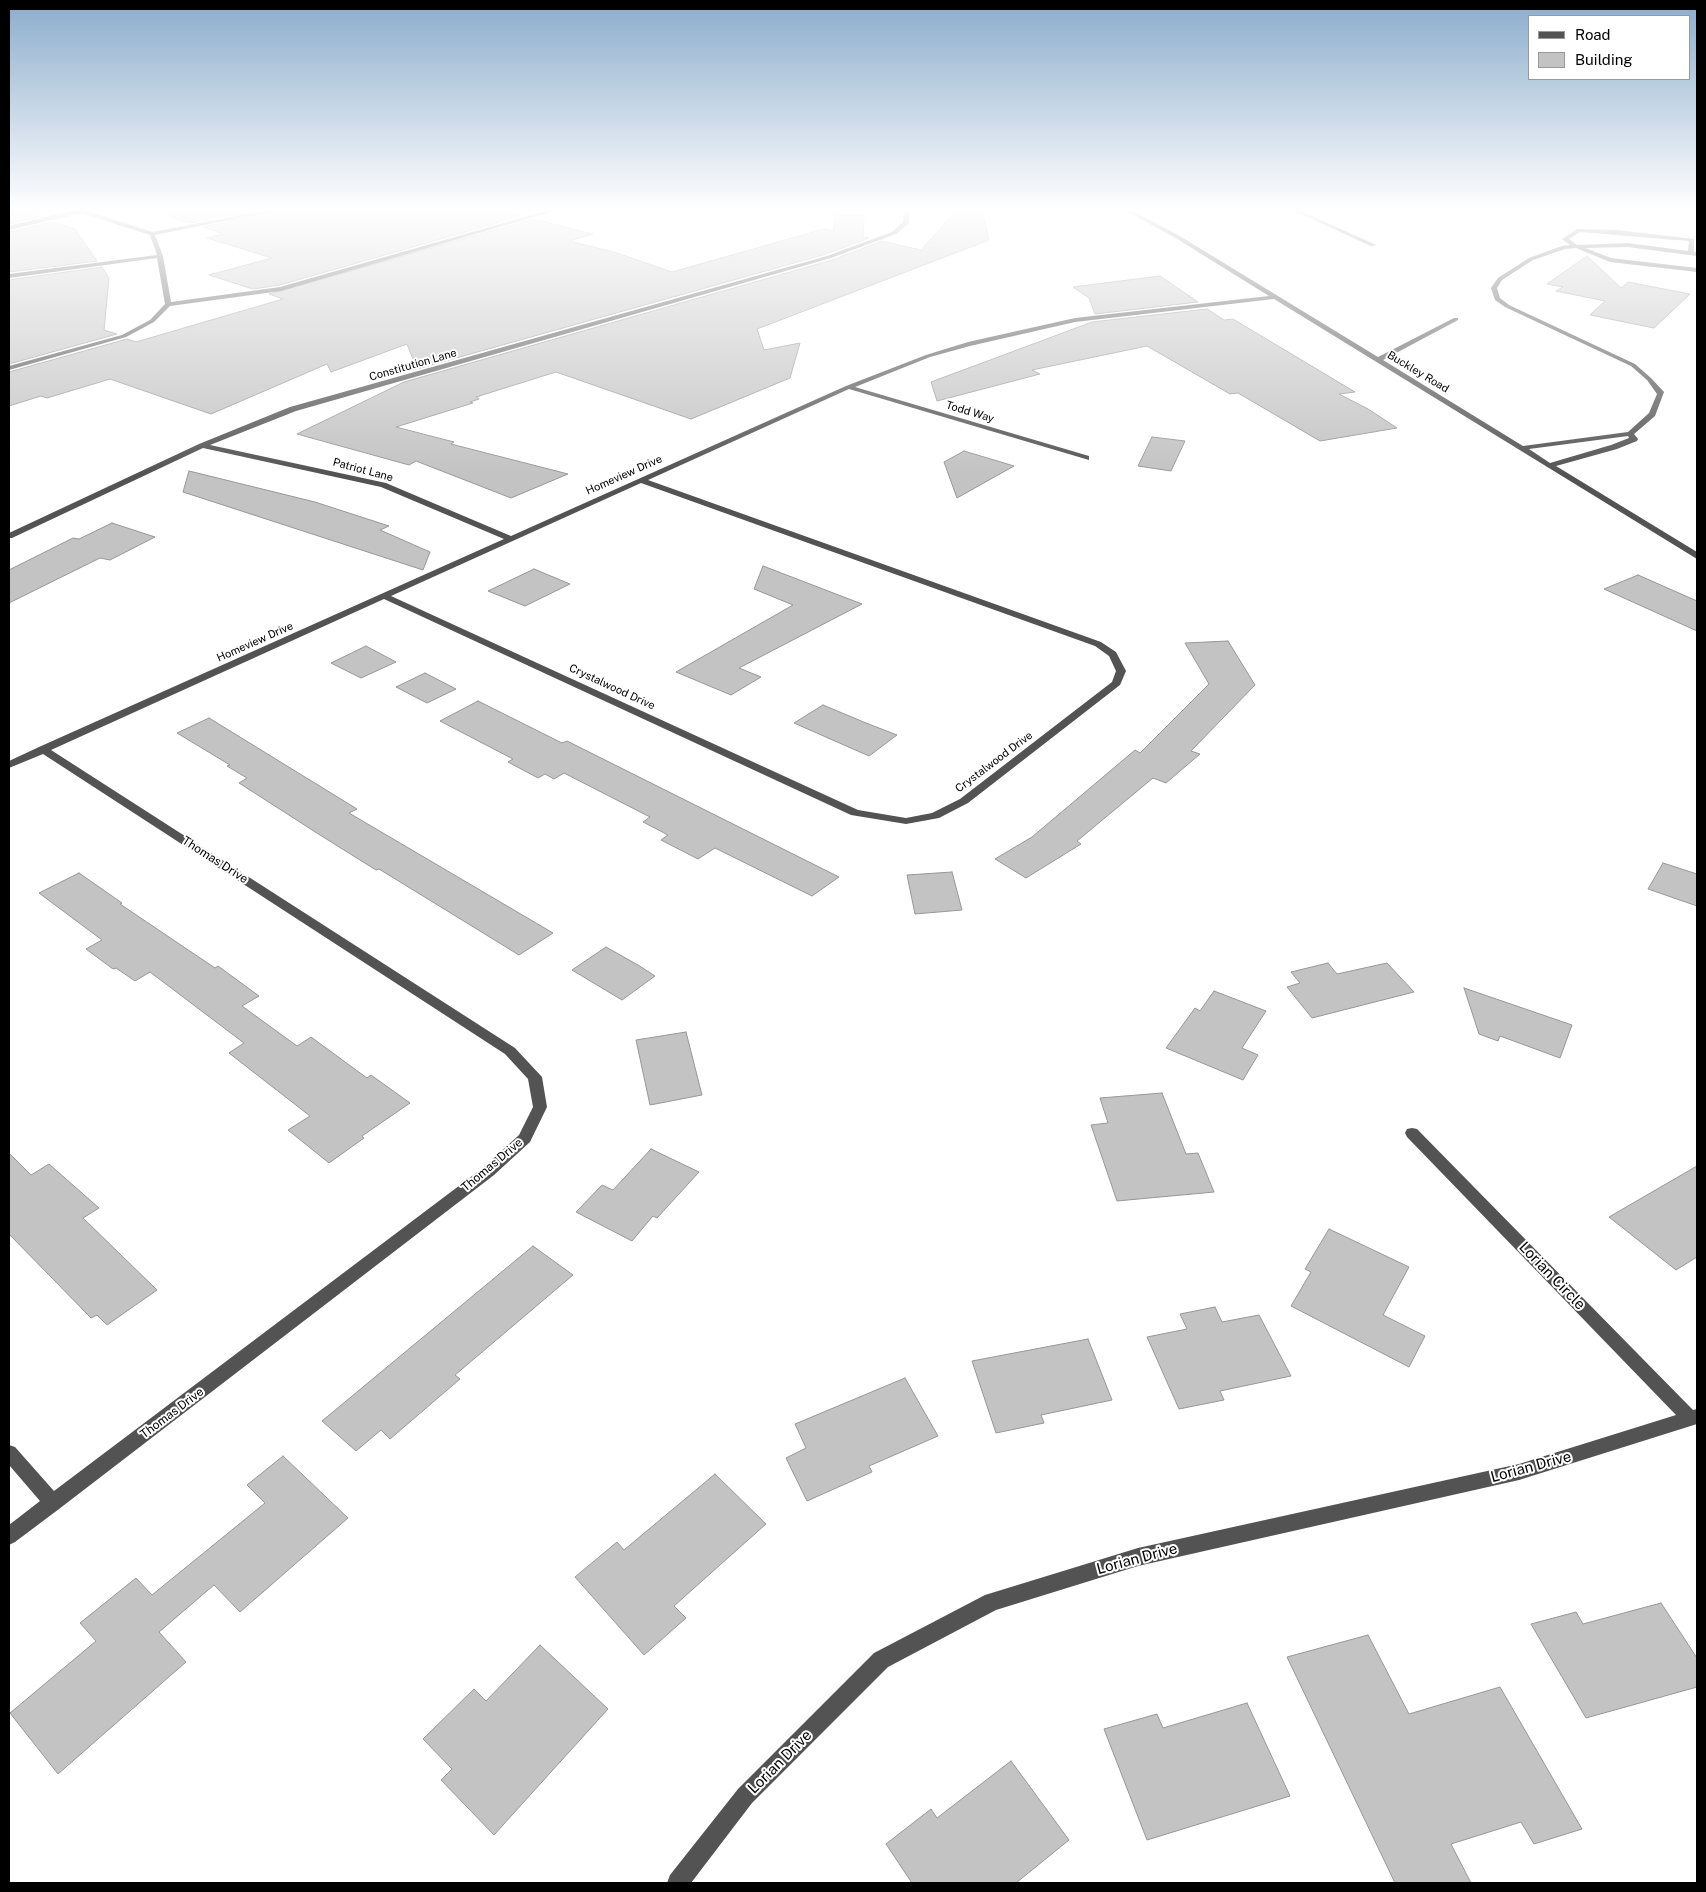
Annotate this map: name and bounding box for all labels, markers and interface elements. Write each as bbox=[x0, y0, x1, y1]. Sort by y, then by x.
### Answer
legend bbox=[1528, 15, 1691, 80]
text: Road bbox=[1575, 26, 1611, 43]
text: Building bbox=[1575, 51, 1633, 68]
street label: Constitution Lane bbox=[368, 346, 458, 384]
street label: Buckley Road bbox=[1385, 348, 1451, 396]
street label: Todd Way bbox=[944, 398, 996, 426]
street label: Homeview Drive bbox=[584, 452, 664, 498]
street label: Patriot Lane bbox=[331, 456, 395, 484]
street label: Homeview Drive bbox=[215, 619, 295, 665]
street label: Crystalwood Drive bbox=[567, 661, 657, 713]
street label: Crystalwood Drive bbox=[953, 729, 1035, 795]
street label: Thomas Drive bbox=[179, 833, 251, 887]
street label: Thomas Drive bbox=[458, 1135, 526, 1195]
street label: Lorian Circle bbox=[1515, 1238, 1589, 1314]
street label: Thomas Drive bbox=[138, 1385, 206, 1441]
street label: Lorian Drive bbox=[1489, 1448, 1573, 1486]
street label: Lorian Drive bbox=[1095, 1540, 1179, 1578]
street label: Lorian Drive bbox=[744, 1726, 816, 1798]

